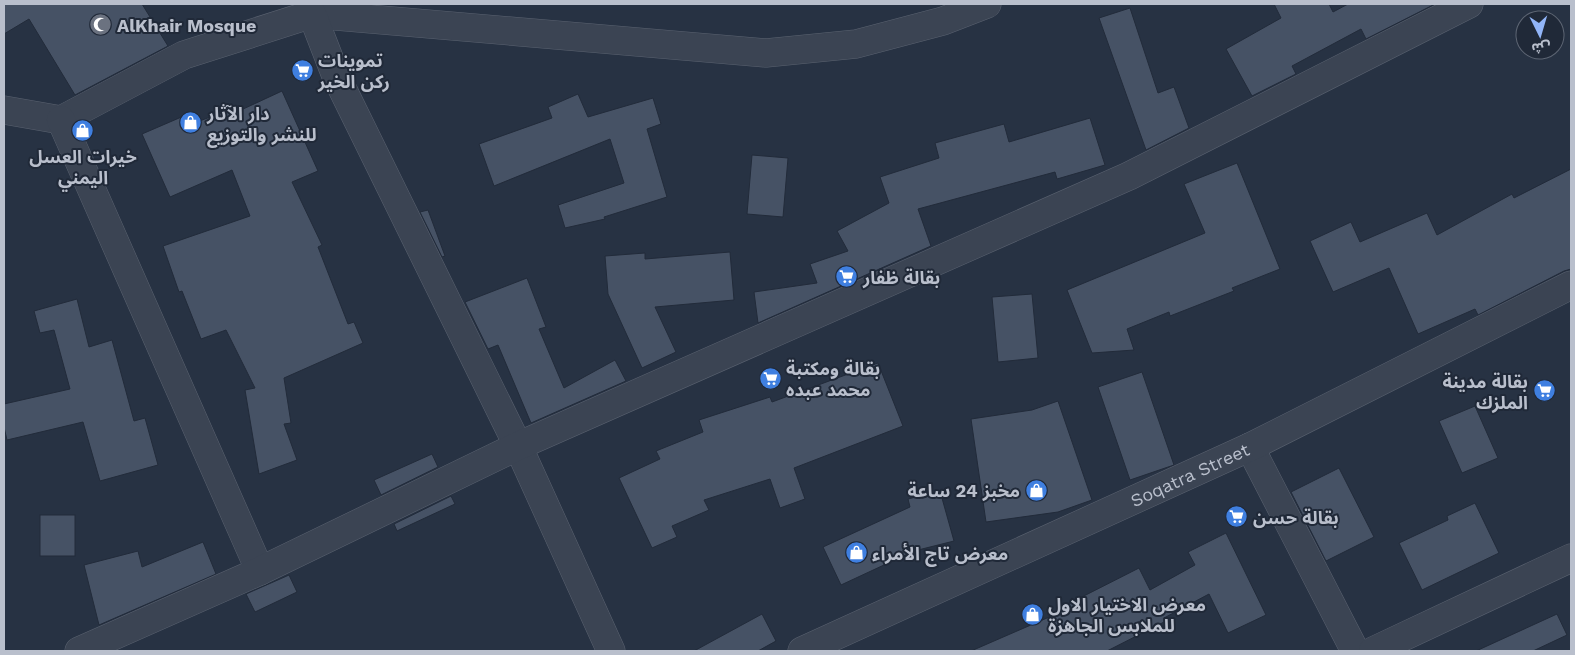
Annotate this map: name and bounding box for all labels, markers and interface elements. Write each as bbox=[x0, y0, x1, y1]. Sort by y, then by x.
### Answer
north arrow bbox=[1515, 10, 1565, 60]
mosque icon: AlKhair Mosque bbox=[89, 13, 113, 37]
place label: AlKhair Mosque bbox=[117, 15, 256, 36]
text: ش bbox=[1531, 39, 1551, 57]
place label: تموينات ركن الخير bbox=[317, 50, 390, 93]
supermarket icon: تموينات ركن الخير bbox=[290, 58, 314, 82]
place label: دار الآثار للنشر والتوزيع bbox=[206, 103, 317, 148]
shop icon: دار الآثار للنشر والتوزيع bbox=[179, 111, 203, 135]
shop icon: خيرات العسل اليمني bbox=[71, 119, 95, 143]
place label: خيرات العسل اليمني bbox=[29, 146, 137, 192]
supermarket icon: بقالة ظفار bbox=[835, 265, 859, 289]
place label: بقالة ظفار bbox=[862, 267, 940, 289]
place label: بقالة ومكتبة محمد عبده bbox=[786, 358, 880, 400]
supermarket icon: بقالة ومكتبة محمد عبده bbox=[758, 366, 782, 390]
place label: بقالة مدينة الملزك bbox=[1442, 371, 1528, 414]
supermarket icon: بقالة مدينة الملزك bbox=[1532, 379, 1556, 403]
street label: Soqatra Street bbox=[1127, 438, 1253, 511]
shop icon: مخبز 24 ساعة bbox=[1024, 478, 1048, 502]
place label: مخبز 24 ساعة bbox=[907, 480, 1020, 502]
supermarket icon: بقالة حسن bbox=[1225, 505, 1249, 529]
place label: بقالة حسن bbox=[1253, 507, 1339, 528]
shop icon: معرض تاج الأمراء bbox=[844, 541, 868, 565]
place label: معرض تاج الأمراء bbox=[872, 542, 1008, 567]
place label: معرض الاختيار الاول للملابس الجاهزة bbox=[1048, 594, 1206, 637]
shop icon: معرض الاختيار الاول للملابس الجاهزة bbox=[1020, 602, 1044, 626]

